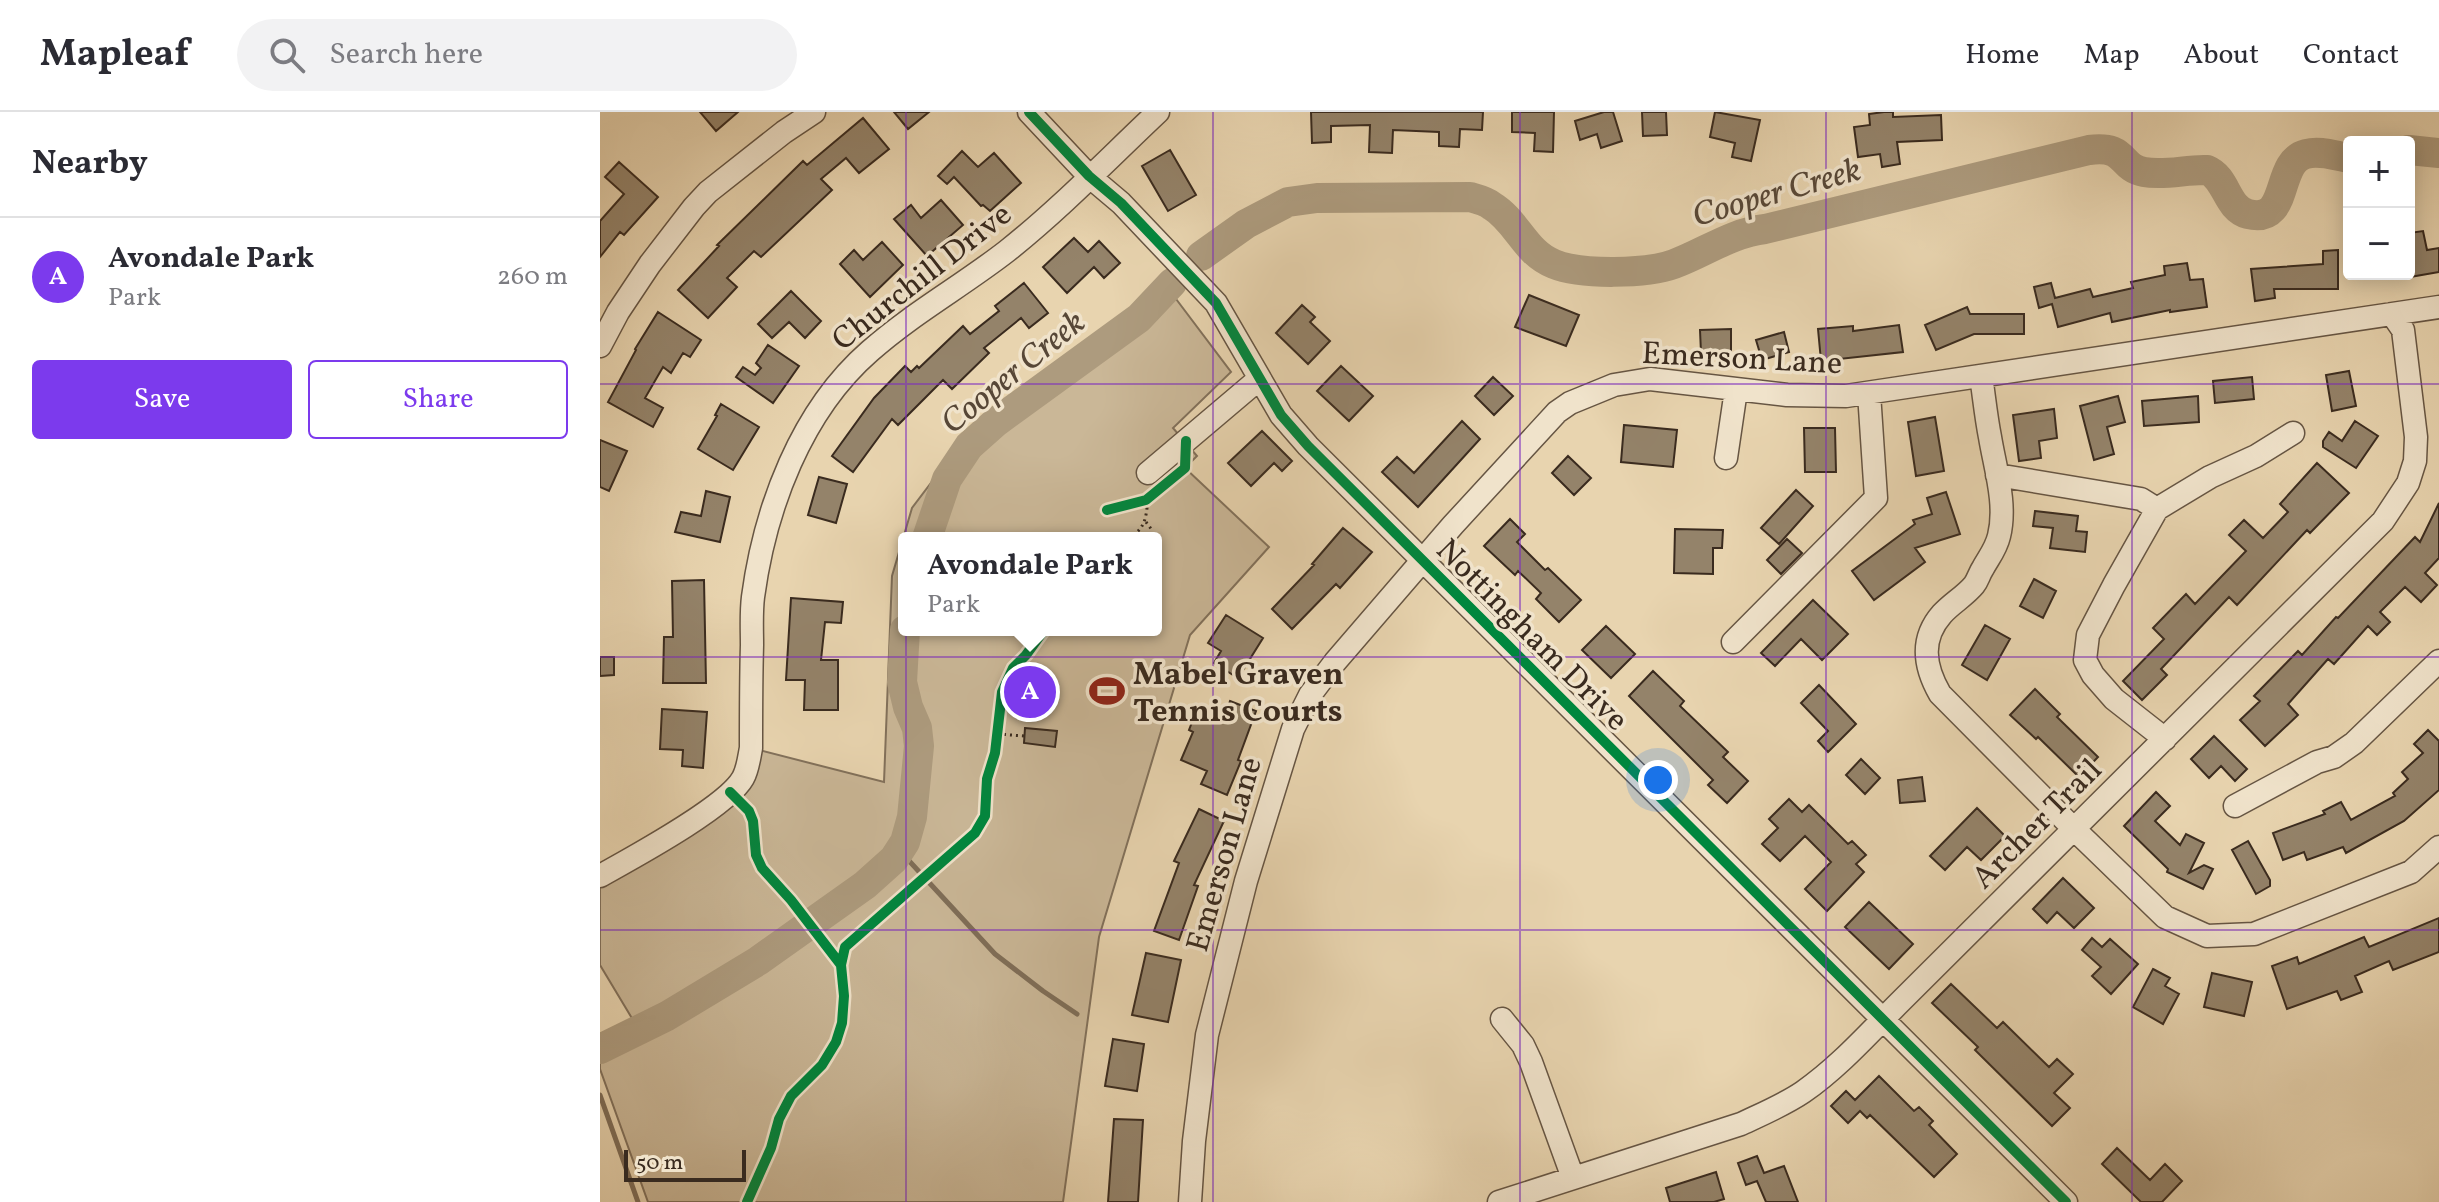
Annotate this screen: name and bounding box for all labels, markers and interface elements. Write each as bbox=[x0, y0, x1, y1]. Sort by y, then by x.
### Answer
search box bbox=[237, 19, 797, 91]
text: Mapleaf bbox=[40, 29, 189, 82]
icon: search bbox=[265, 33, 309, 77]
text: Search here bbox=[329, 34, 483, 76]
text: Home bbox=[1965, 36, 2039, 75]
text: Map bbox=[2083, 36, 2139, 75]
text: About bbox=[2183, 36, 2259, 75]
text: Contact bbox=[2303, 36, 2399, 75]
map controls bbox=[2343, 136, 2415, 280]
button: + bbox=[2343, 136, 2415, 208]
text: Nearby bbox=[32, 141, 148, 188]
water label: Cooper Creek bbox=[1687, 148, 1867, 241]
street label: Churchill Drive bbox=[824, 194, 1022, 363]
button: − bbox=[2343, 208, 2415, 280]
text: Avondale Park bbox=[108, 238, 314, 280]
text: A bbox=[49, 259, 67, 295]
text: 260 m bbox=[497, 259, 568, 295]
text: Park bbox=[108, 280, 161, 316]
water label: Cooper Creek bbox=[932, 301, 1096, 447]
street label: Emerson Lane bbox=[1641, 333, 1843, 387]
button: Save bbox=[32, 360, 292, 439]
button: Share bbox=[308, 360, 568, 439]
street label: Nottingham Drive bbox=[1425, 530, 1637, 742]
popup bbox=[898, 532, 1162, 636]
text: Avondale Park bbox=[927, 545, 1133, 587]
text: Park bbox=[927, 587, 980, 623]
place label: Mabel Graven Tennis Courts bbox=[1133, 654, 1344, 735]
pin: A bbox=[1004, 662, 1056, 722]
sports icon: Mabel Graven Tennis Courts bbox=[1088, 672, 1126, 710]
street label: Archer Trail bbox=[1963, 750, 2113, 900]
street label: Emerson Lane bbox=[1177, 752, 1275, 957]
your location bbox=[1638, 760, 1678, 800]
scale bar bbox=[624, 1146, 746, 1182]
text: 50 m bbox=[636, 1148, 683, 1179]

